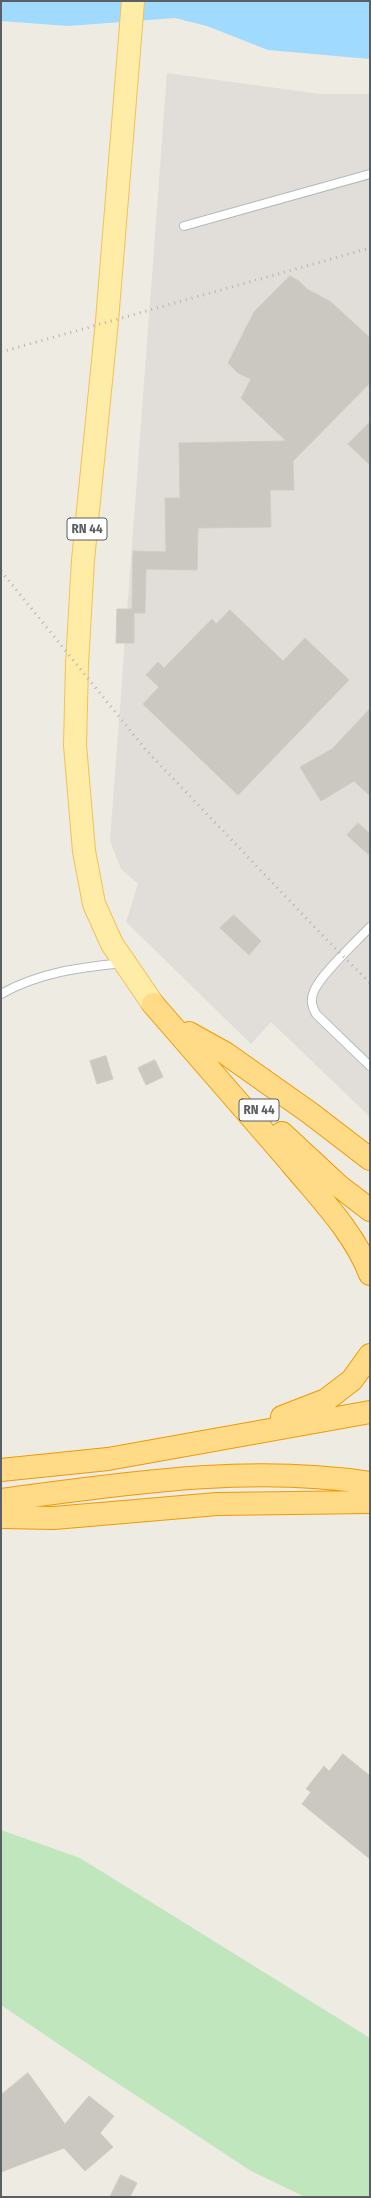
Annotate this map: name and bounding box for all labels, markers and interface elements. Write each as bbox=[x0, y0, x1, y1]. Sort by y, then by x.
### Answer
road number: RN 44 bbox=[67, 518, 107, 540]
road number: RN 44 bbox=[239, 1099, 279, 1121]

